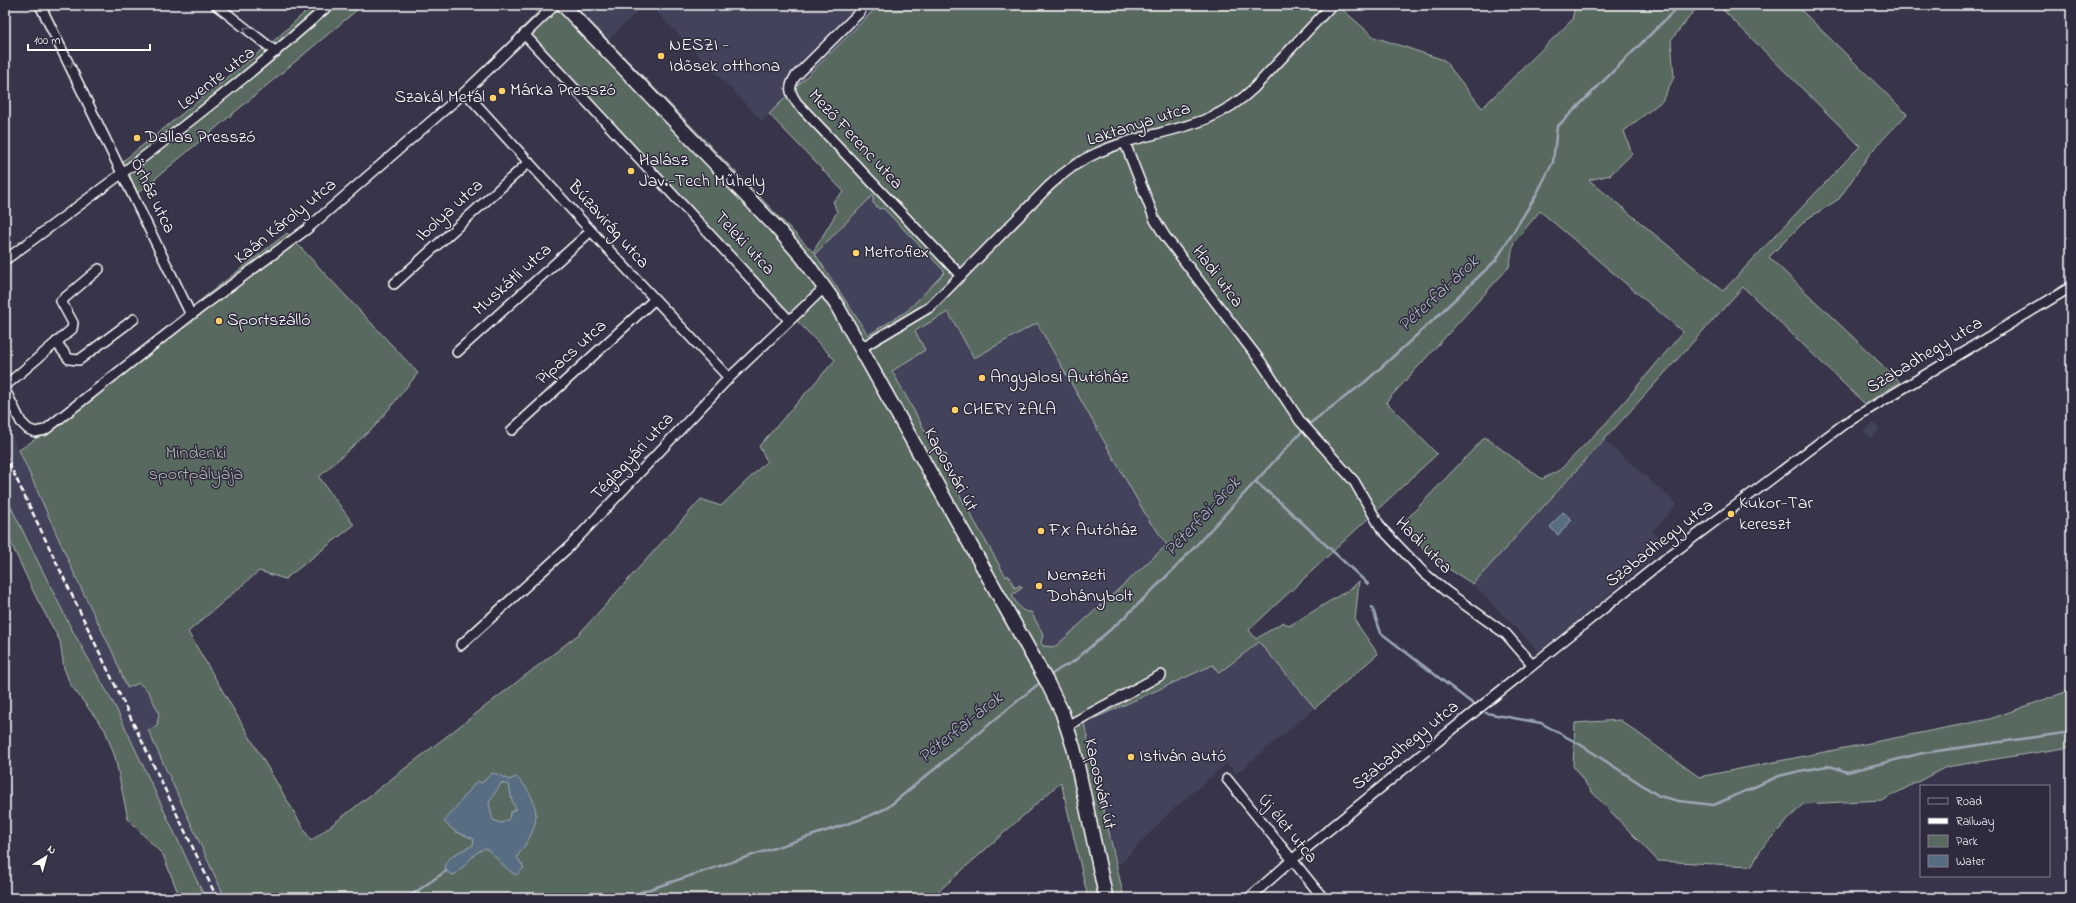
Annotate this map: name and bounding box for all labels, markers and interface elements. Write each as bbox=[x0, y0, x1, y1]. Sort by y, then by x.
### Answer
scale bar bbox=[28, 26, 150, 52]
one-way arrow bbox=[244, 26, 251, 33]
text: 100 m bbox=[34, 32, 61, 50]
place label: NESZI - Idősek otthona bbox=[669, 33, 780, 80]
street label: Levente utca bbox=[173, 41, 261, 117]
marker: NESZI - Idősek otthona bbox=[656, 51, 666, 61]
one-way arrow bbox=[65, 61, 73, 68]
place label: Márka Presszó bbox=[510, 78, 616, 104]
street label: Mező Ferenc utca bbox=[801, 84, 909, 196]
place label: Szakál Metál bbox=[394, 85, 485, 111]
marker: Márka Presszó bbox=[497, 86, 507, 96]
marker: Szakál Metál bbox=[488, 93, 498, 103]
street label: Laktanya utca bbox=[1084, 96, 1194, 154]
place label: Dallas Presszó bbox=[144, 125, 256, 151]
marker: Dallas Presszó bbox=[132, 133, 142, 143]
place label: Halász Jav.-Tech Műhely bbox=[639, 148, 765, 195]
street label: Őrház utca bbox=[123, 154, 181, 238]
marker: Halász Jav.-Tech Műhely bbox=[626, 166, 636, 176]
street label: Kaán Károly utca bbox=[229, 173, 343, 271]
street label: Ibolya utca bbox=[410, 173, 490, 249]
street label: Búzavirág utca bbox=[560, 174, 655, 276]
street label: Teleki utca bbox=[708, 206, 780, 282]
street label: Muskátli utca bbox=[468, 238, 558, 322]
place label: Metroflex bbox=[864, 240, 929, 266]
street label: Hadi utca bbox=[1185, 240, 1249, 314]
marker: Metroflex bbox=[851, 248, 861, 258]
water label: Péterfai-árok bbox=[1393, 249, 1486, 339]
place label: Sportszálló bbox=[227, 308, 311, 334]
street label: Szabadhegy utca bbox=[1862, 311, 1989, 402]
street label: Pipacs utca bbox=[531, 314, 613, 392]
marker: Sportszálló bbox=[214, 316, 224, 326]
place label: Angyalosi Autóház bbox=[990, 365, 1129, 392]
marker: Angyalosi Autóház bbox=[977, 373, 987, 383]
place label: CHERY ZALA bbox=[963, 397, 1056, 423]
marker: CHERY ZALA bbox=[950, 405, 960, 415]
street label: Téglagyári utca bbox=[585, 407, 682, 508]
street label: Kaposvári út bbox=[916, 423, 984, 517]
park label: Mindenki sportpályája bbox=[149, 441, 243, 488]
water label: Péterfai-árok bbox=[1158, 470, 1248, 563]
place label: Kukor-Tar kereszt bbox=[1739, 491, 1814, 538]
street label: Szabadhegy utca bbox=[1600, 493, 1720, 595]
marker: Kukor-Tar kereszt bbox=[1726, 509, 1736, 519]
street label: Hadi utca bbox=[1388, 511, 1458, 581]
place label: FX Autóház bbox=[1048, 518, 1137, 544]
marker: FX Autóház bbox=[1036, 526, 1046, 536]
place label: Nemzeti Dohánybolt bbox=[1046, 563, 1133, 610]
marker: Nemzeti Dohánybolt bbox=[1034, 581, 1044, 591]
water label: Péterfai-árok bbox=[913, 685, 1010, 771]
street label: Szabadhegy utca bbox=[1347, 695, 1466, 798]
street label: Kaposvári út bbox=[1076, 736, 1122, 832]
place label: Istiván autó bbox=[1139, 744, 1226, 770]
marker: Istiván autó bbox=[1126, 752, 1136, 762]
legend bbox=[1920, 785, 2050, 877]
street label: Új élet utca bbox=[1251, 788, 1323, 870]
text: Road bbox=[1956, 793, 1982, 811]
text: Railway bbox=[1956, 813, 1995, 832]
text: Park bbox=[1956, 833, 1978, 851]
north arrow bbox=[26, 837, 66, 877]
text: N bbox=[44, 841, 59, 858]
text: Water bbox=[1956, 853, 1985, 871]

